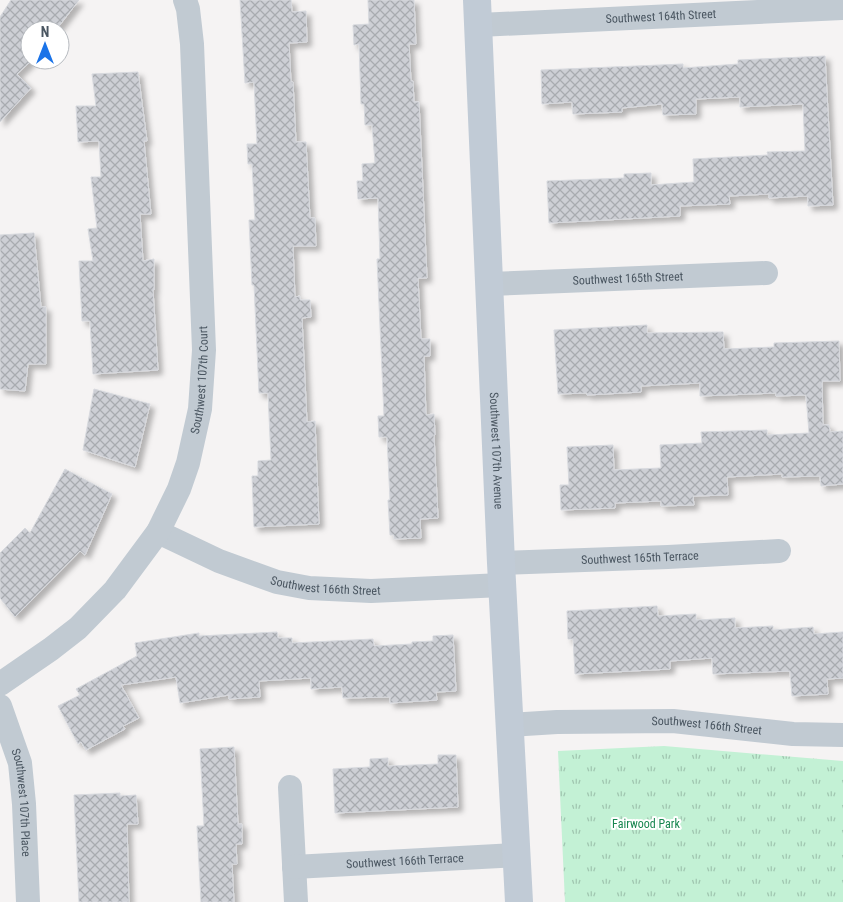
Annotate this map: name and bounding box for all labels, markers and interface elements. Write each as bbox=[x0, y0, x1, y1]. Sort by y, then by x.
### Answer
street label: Southwest 164th Street bbox=[605, 7, 717, 26]
north arrow bbox=[20, 20, 70, 70]
text: N bbox=[41, 24, 49, 40]
street label: Southwest 165th Street bbox=[572, 269, 684, 288]
street label: Southwest 107th Court bbox=[188, 325, 211, 435]
street label: Southwest 107th Avenue bbox=[487, 392, 506, 510]
street label: Southwest 165th Terrace bbox=[581, 548, 699, 567]
street label: Southwest 166th Street bbox=[268, 573, 381, 598]
street label: Southwest 166th Street bbox=[651, 714, 763, 738]
street label: Southwest 107th Place bbox=[8, 747, 33, 857]
park label: Fairwood Park bbox=[612, 817, 680, 831]
street label: Southwest 166th Terrace bbox=[346, 851, 464, 871]

